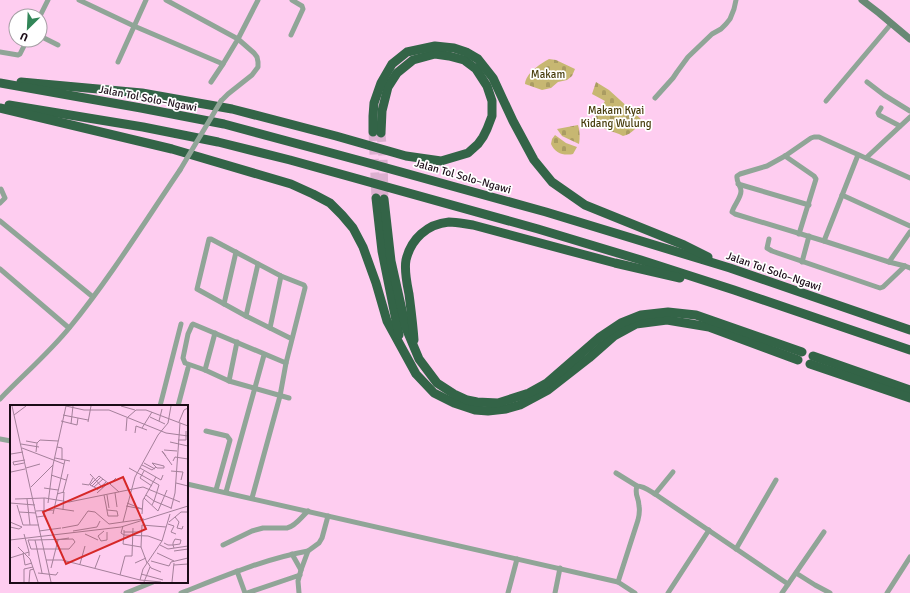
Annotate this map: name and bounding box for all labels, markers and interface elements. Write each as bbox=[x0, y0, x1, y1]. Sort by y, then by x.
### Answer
north arrow bbox=[8, 8, 48, 48]
text: U bbox=[18, 29, 30, 44]
park label: Makam bbox=[531, 68, 565, 81]
street label: Jalan Tol Solo–Ngawi bbox=[98, 83, 198, 114]
park label: Makam Kyai Kidang Wulung bbox=[580, 104, 652, 130]
street label: Jalan Tol Solo–Ngawi bbox=[413, 157, 513, 196]
street label: Jalan Tol Solo–Ngawi bbox=[725, 249, 823, 294]
inset map bbox=[10, 405, 188, 583]

